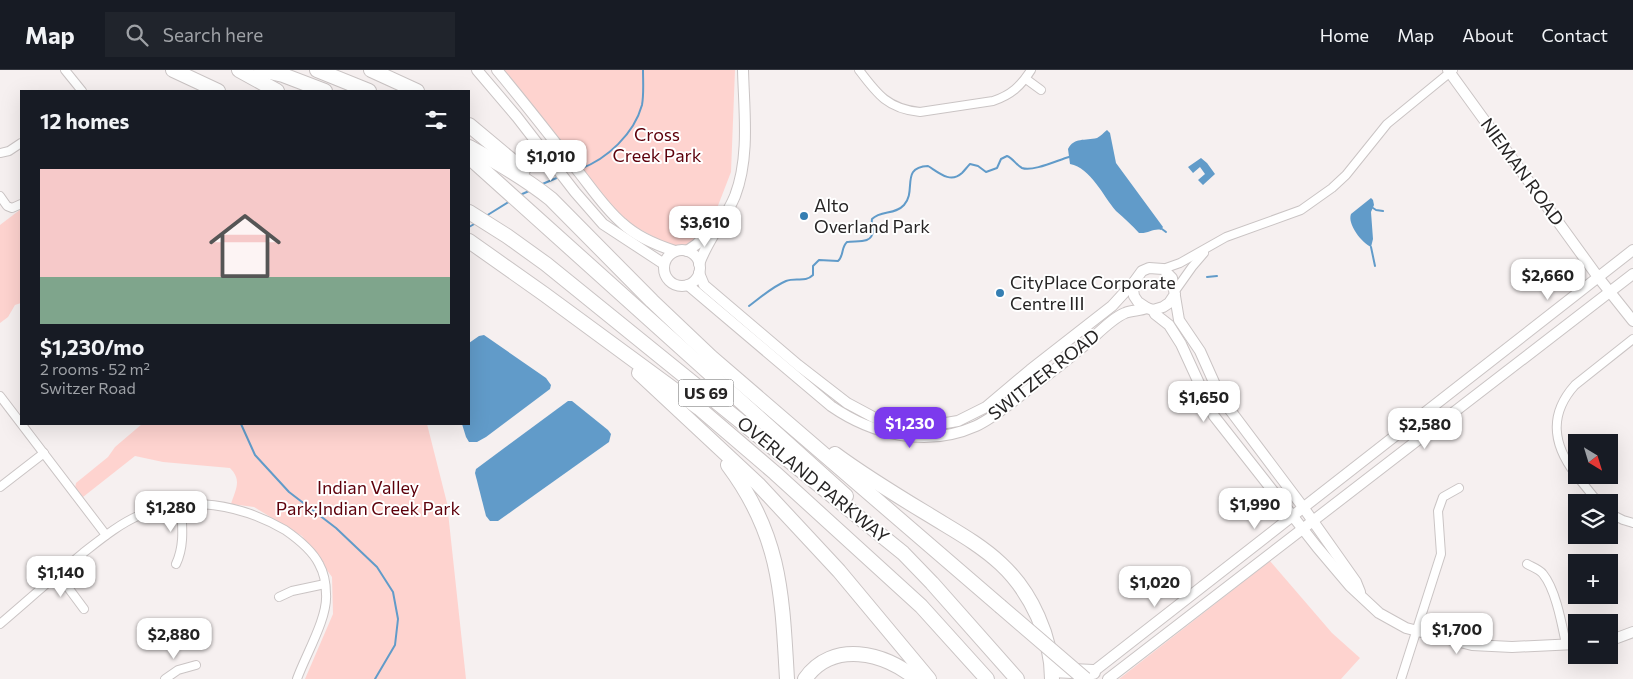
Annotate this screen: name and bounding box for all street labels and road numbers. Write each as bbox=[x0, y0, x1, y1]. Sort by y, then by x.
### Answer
street label: NIEMAN ROAD bbox=[1476, 113, 1569, 229]
street label: SWITZER ROAD bbox=[983, 324, 1103, 424]
road number: US 69 bbox=[678, 379, 734, 406]
street label: OVERLAND PARKWAY bbox=[733, 411, 894, 547]

